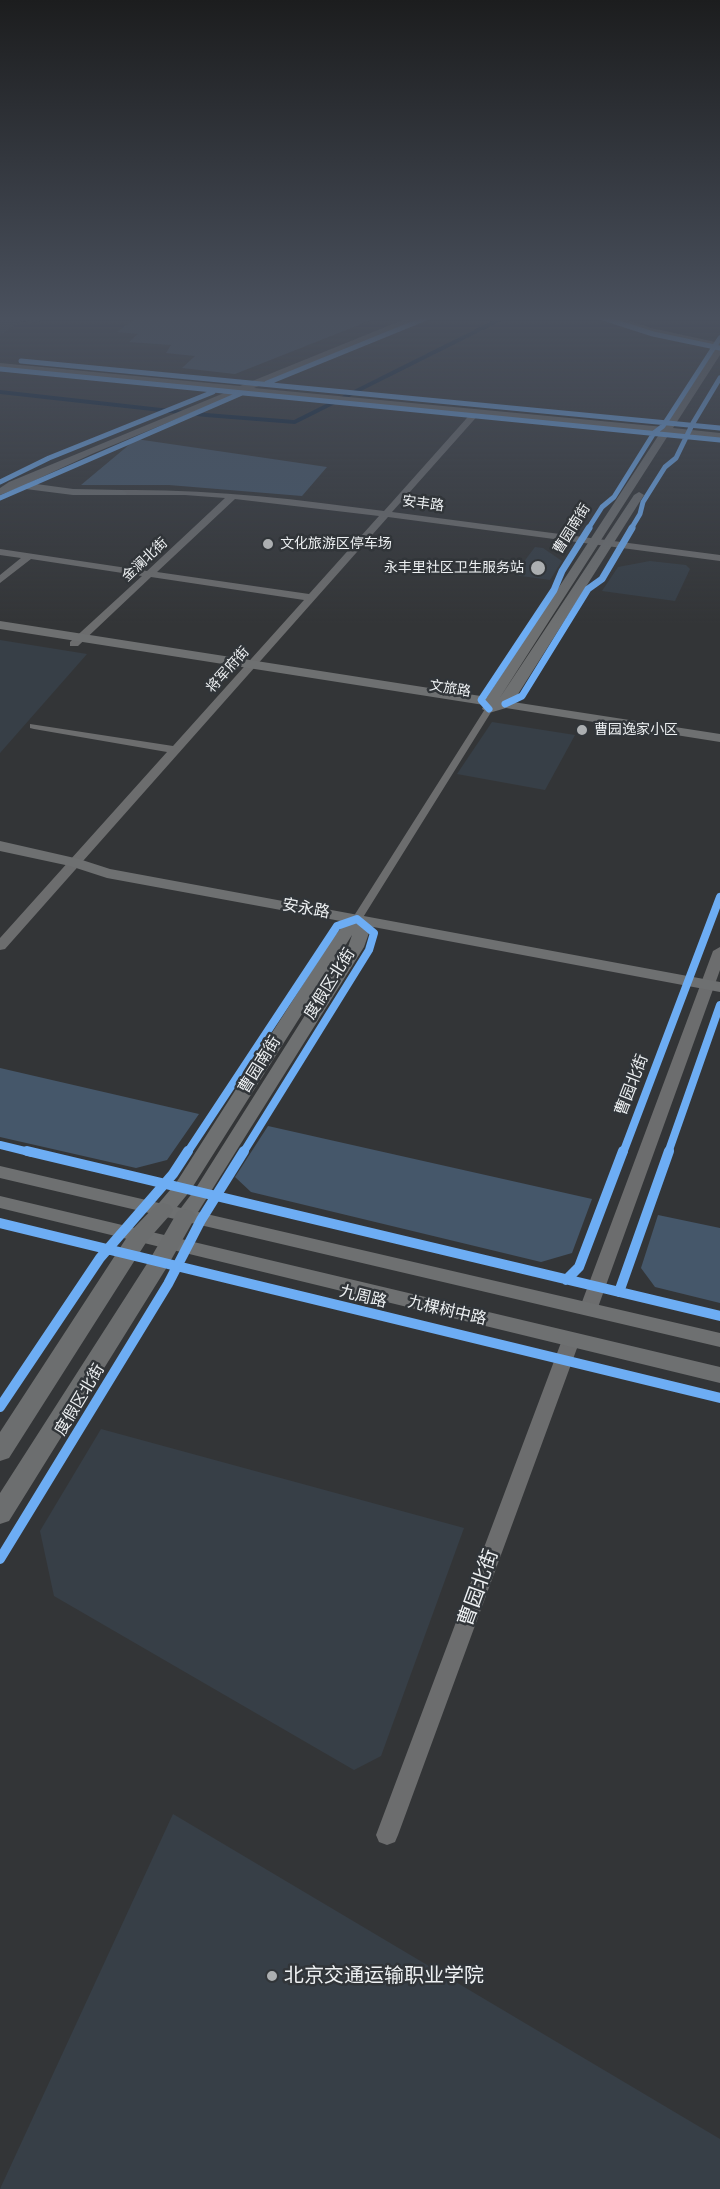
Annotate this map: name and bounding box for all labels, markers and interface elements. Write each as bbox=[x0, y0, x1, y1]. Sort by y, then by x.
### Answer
street label: 安丰路 bbox=[401, 493, 445, 515]
street label: 曹园南街 bbox=[550, 501, 594, 557]
street label: 金澜北街 bbox=[119, 535, 171, 585]
place label: 文化旅游区停车场 bbox=[280, 536, 392, 552]
marker: 文化旅游区停车场 bbox=[261, 537, 275, 551]
marker: 永丰里社区卫生服务站 bbox=[529, 559, 547, 577]
place label: 永丰里社区卫生服务站 bbox=[384, 560, 524, 576]
street label: 将军府街 bbox=[203, 644, 253, 696]
street label: 文旅路 bbox=[428, 677, 472, 701]
place label: 曹园逸家小区 bbox=[594, 722, 678, 738]
marker: 曹园逸家小区 bbox=[575, 723, 589, 737]
street label: 安永路 bbox=[281, 895, 331, 923]
street label: 度假区北街 bbox=[301, 945, 359, 1023]
street label: 曹园南街 bbox=[235, 1033, 285, 1097]
street label: 曹园北街 bbox=[612, 1052, 652, 1118]
street label: 九周路 bbox=[337, 1282, 389, 1312]
street label: 九棵树中路 bbox=[406, 1293, 488, 1329]
street label: 度假区北街 bbox=[51, 1361, 109, 1439]
street label: 曹园北街 bbox=[454, 1546, 504, 1630]
place label: 北京交通运输职业学院 bbox=[284, 1964, 484, 1988]
marker: 北京交通运输职业学院 bbox=[265, 1969, 279, 1983]

